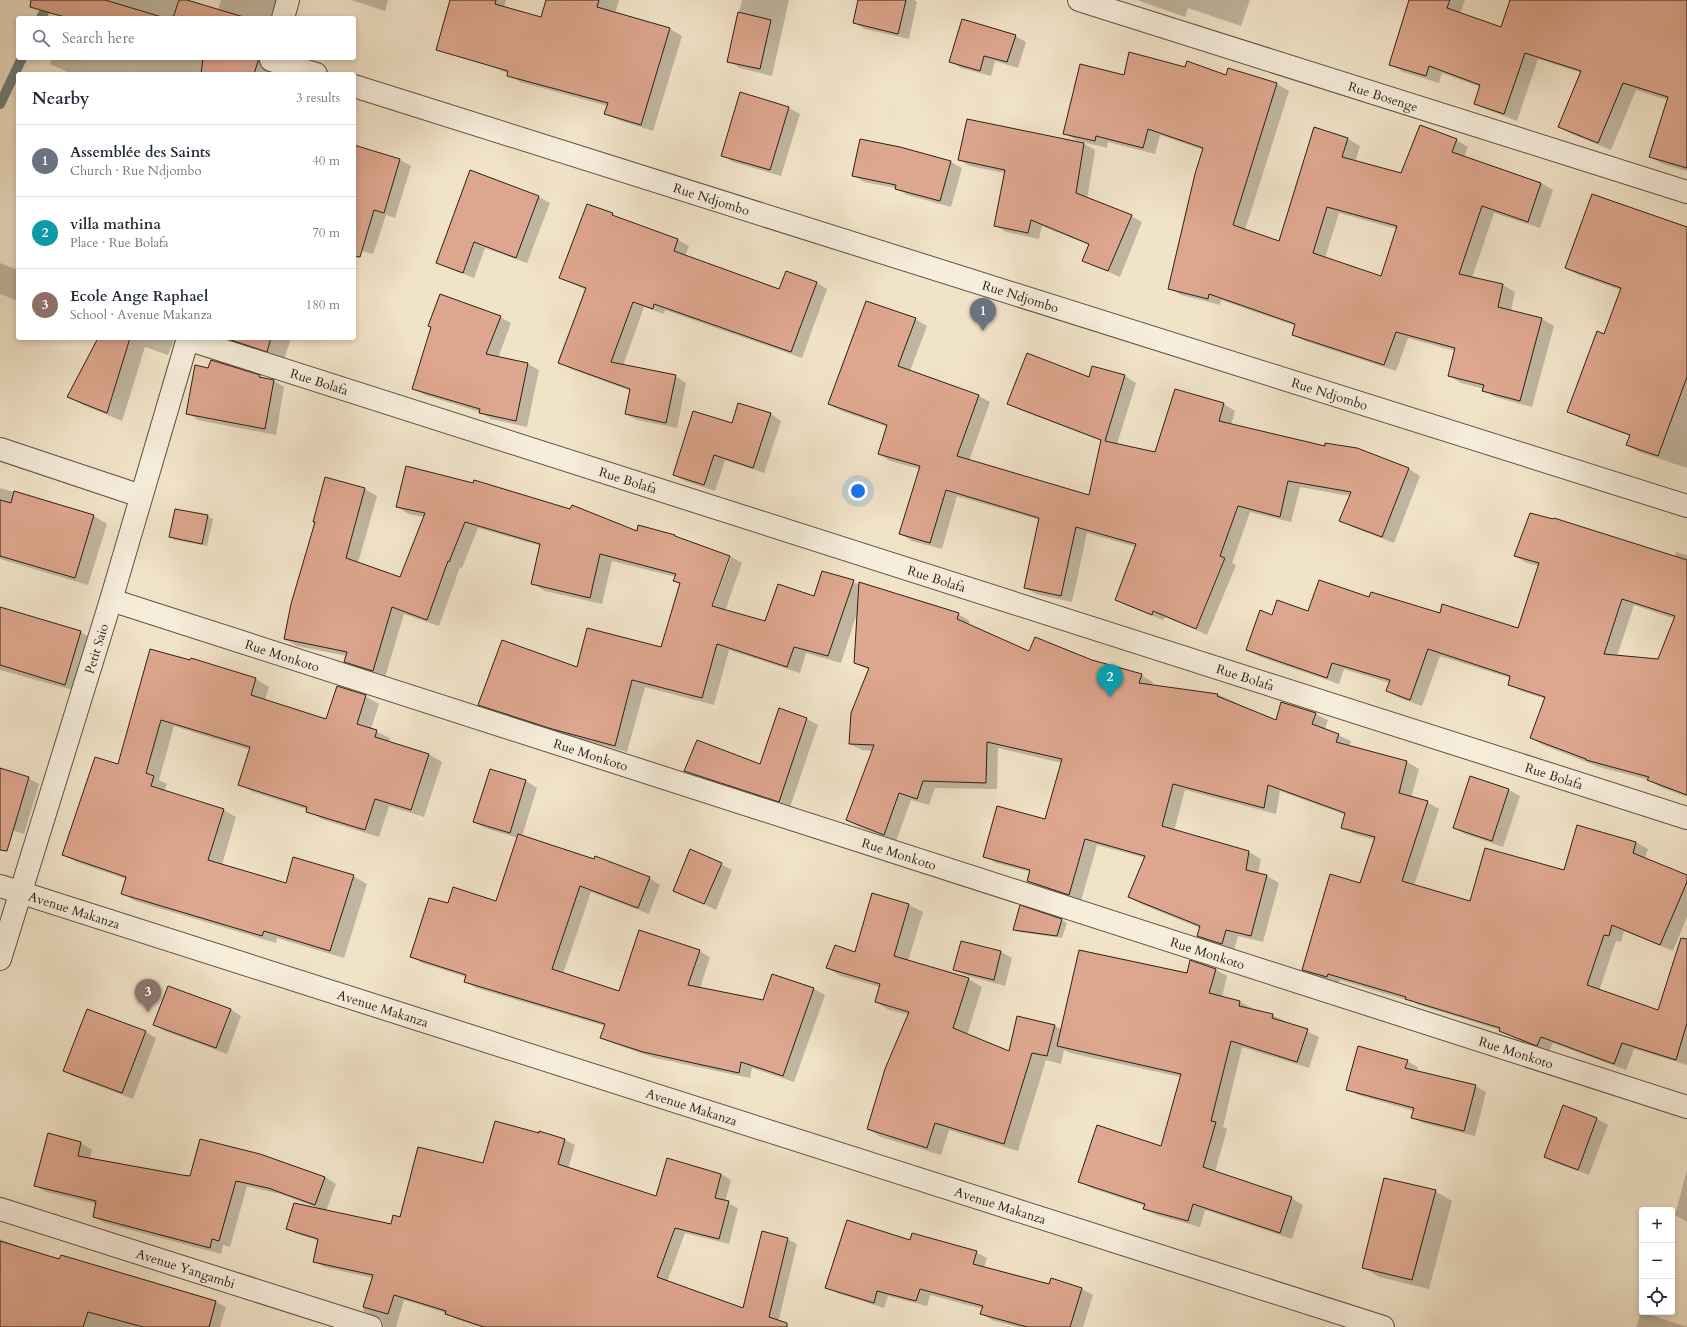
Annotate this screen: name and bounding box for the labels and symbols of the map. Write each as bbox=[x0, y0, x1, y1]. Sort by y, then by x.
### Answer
street label: Rue Bosenge bbox=[1346, 78, 1420, 117]
street label: Rue Ndjombo bbox=[671, 179, 752, 220]
street label: Rue Ndjombo bbox=[980, 277, 1061, 318]
pin: 1 bbox=[970, 298, 996, 331]
street label: Rue Bolafa bbox=[288, 365, 351, 400]
street label: Rue Ndjombo bbox=[1289, 374, 1370, 415]
street label: Rue Bolafa bbox=[596, 463, 659, 499]
your location bbox=[848, 481, 868, 501]
street label: Rue Bolafa bbox=[905, 562, 968, 597]
street label: Petit Saio bbox=[81, 621, 113, 676]
street label: Rue Monkoto bbox=[242, 636, 322, 676]
street label: Rue Bolafa bbox=[1214, 660, 1277, 696]
pin: 2 bbox=[1097, 664, 1123, 697]
street label: Rue Monkoto bbox=[551, 735, 630, 776]
street label: Rue Bolafa bbox=[1522, 759, 1585, 794]
street label: Rue Monkoto bbox=[859, 834, 938, 875]
street label: Avenue Makanza bbox=[26, 888, 122, 934]
street label: Rue Monkoto bbox=[1168, 933, 1247, 974]
pin: 3 bbox=[135, 979, 161, 1012]
street label: Avenue Makanza bbox=[335, 986, 431, 1032]
street label: Rue Monkoto bbox=[1476, 1033, 1555, 1073]
street label: Avenue Makanza bbox=[643, 1085, 740, 1131]
street label: Avenue Makanza bbox=[952, 1183, 1048, 1229]
street label: Avenue Yangambi bbox=[134, 1245, 238, 1293]

